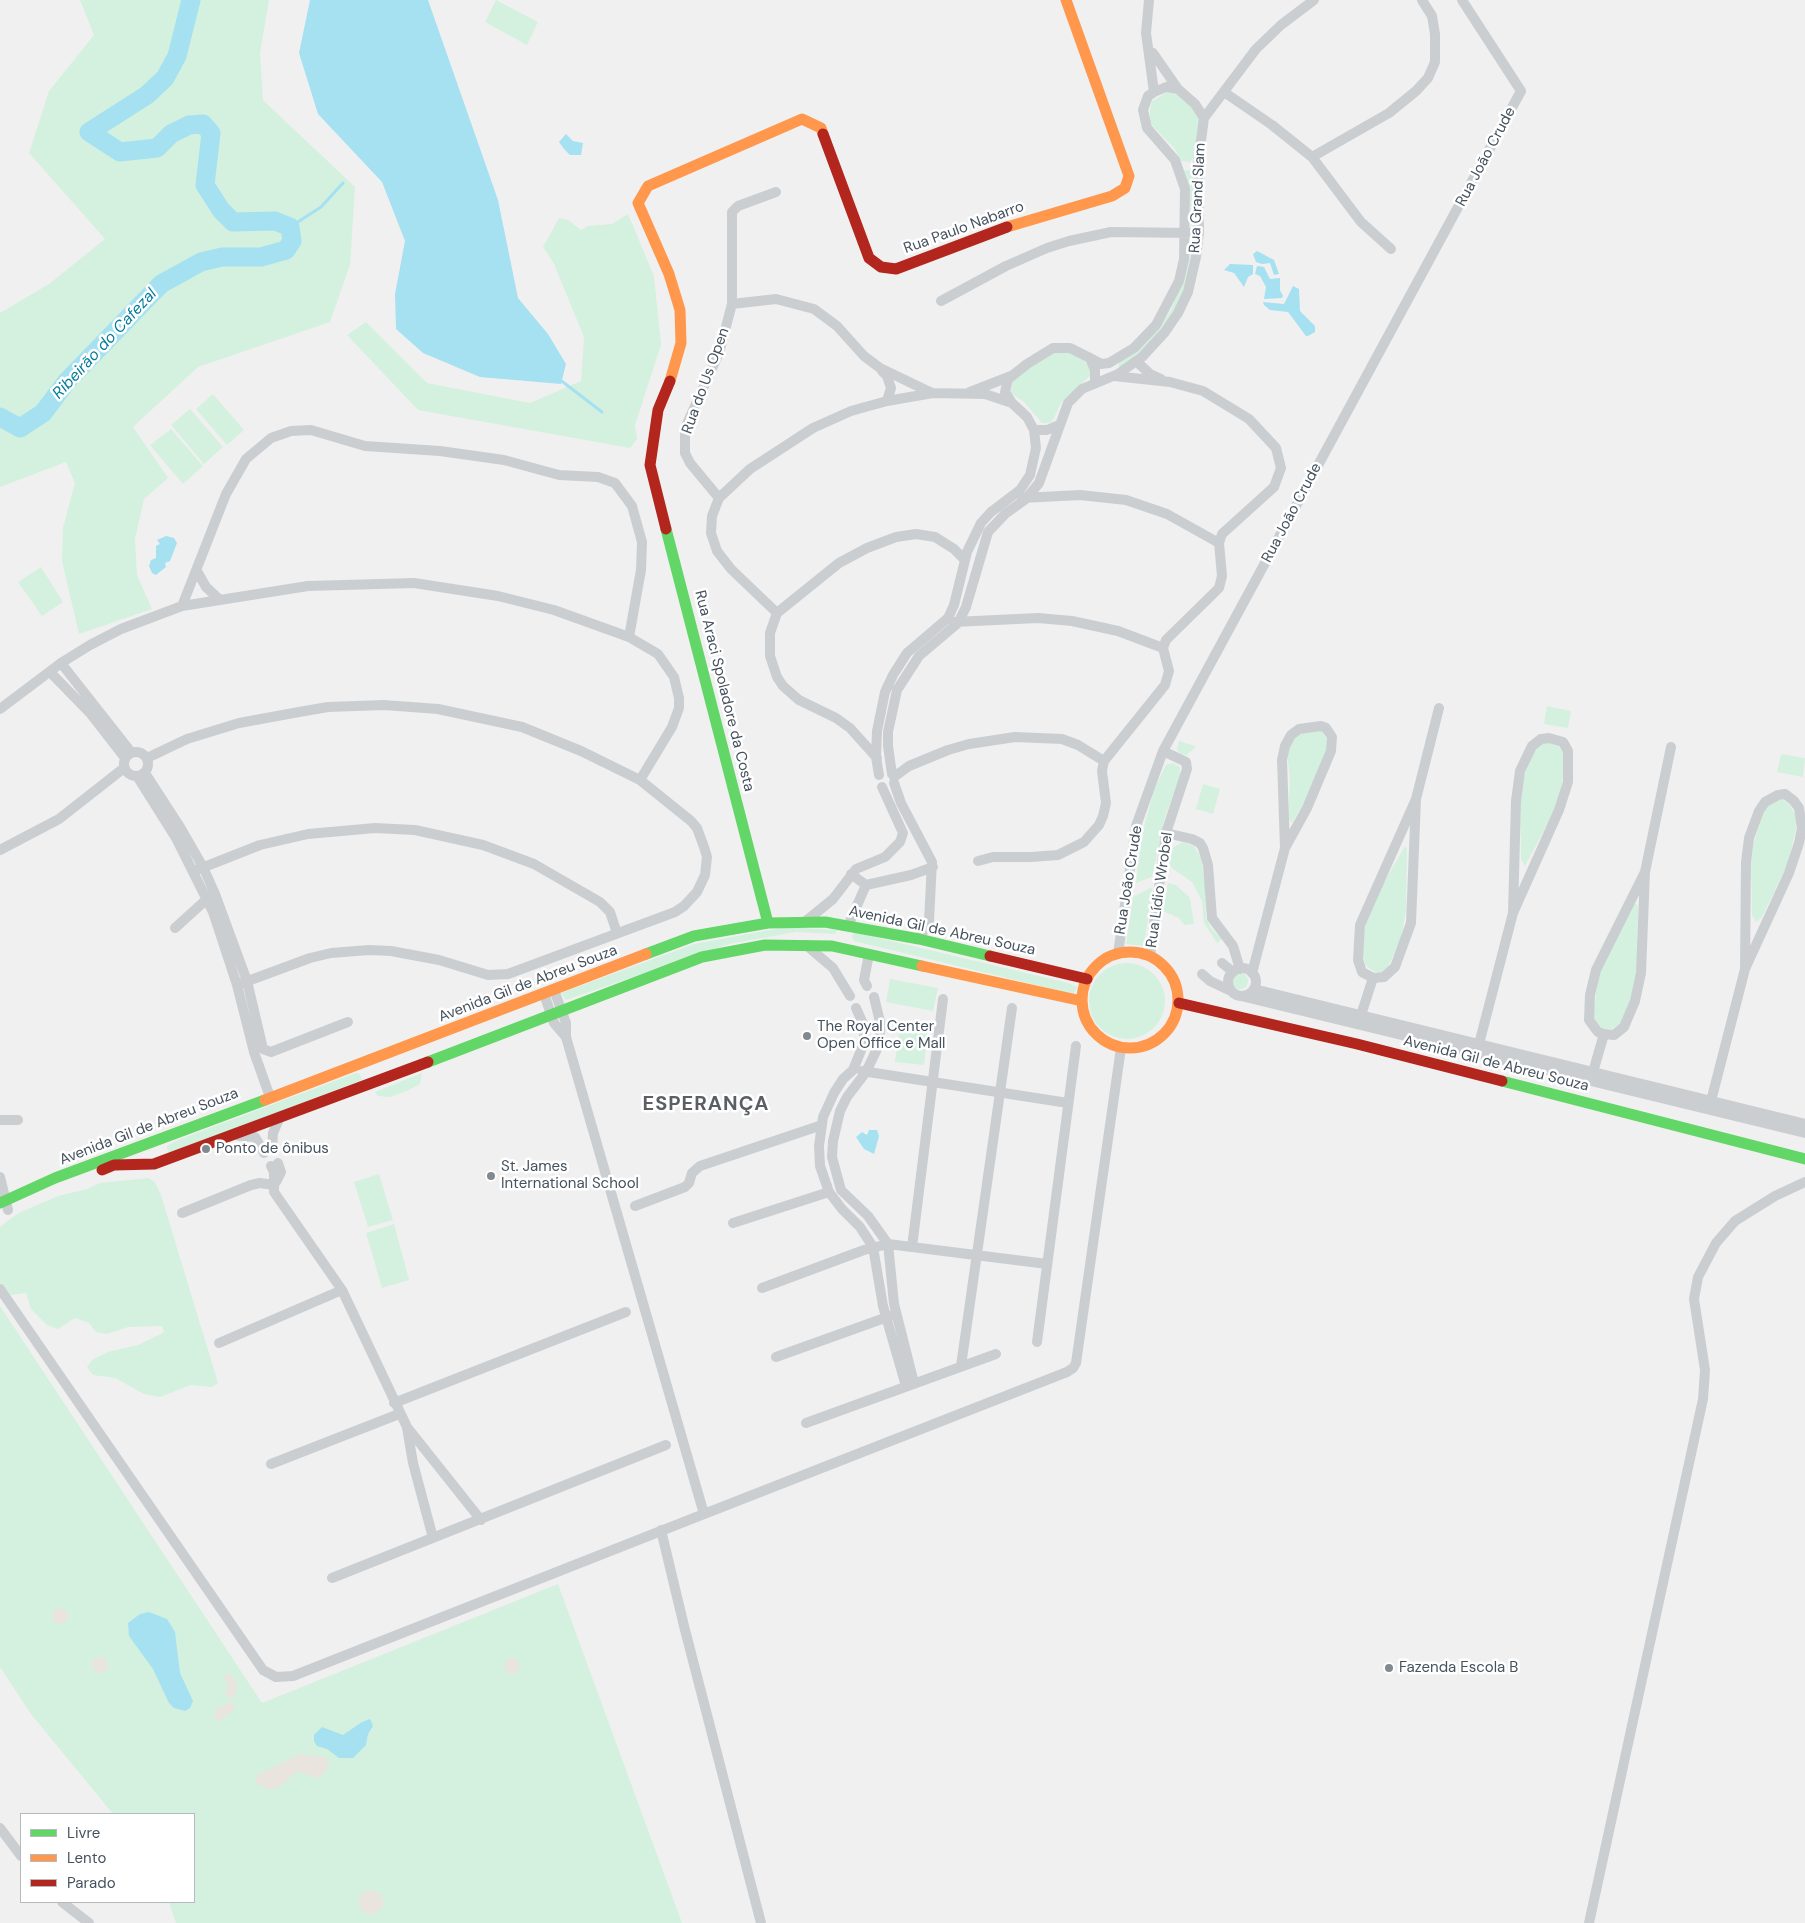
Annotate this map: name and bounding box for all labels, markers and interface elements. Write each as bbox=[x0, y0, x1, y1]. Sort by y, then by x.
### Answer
street label: Rua João Crude bbox=[1452, 104, 1520, 210]
street label: Rua Grand Slam bbox=[1186, 142, 1210, 254]
street label: Rua Paulo Nabarro bbox=[901, 198, 1027, 258]
water label: Ribeirão do Cafezal bbox=[49, 285, 161, 403]
street label: Rua do Us Open bbox=[678, 326, 734, 436]
street label: Rua João Crude bbox=[1258, 460, 1326, 566]
street label: Rua Araci Spoladore da Costa bbox=[690, 589, 758, 793]
street label: Rua João Crude bbox=[1112, 824, 1146, 936]
street label: Rua Lídio Wrobel bbox=[1143, 831, 1177, 949]
street label: Avenida Gil de Abreu Souza bbox=[847, 902, 1037, 960]
street label: Avenida Gil de Abreu Souza bbox=[436, 942, 620, 1026]
place label: The Royal Center Open Office e Mall bbox=[817, 1018, 945, 1053]
marker: The Royal Center Open Office e Mall bbox=[801, 1030, 813, 1042]
street label: Avenida Gil de Abreu Souza bbox=[1402, 1032, 1590, 1096]
street label: Avenida Gil de Abreu Souza bbox=[57, 1085, 241, 1169]
district label: ESPERANÇA bbox=[641, 1093, 771, 1117]
place label: Ponto de ônibus bbox=[216, 1140, 329, 1158]
marker: Ponto de ônibus bbox=[200, 1143, 212, 1155]
place label: St. James International School bbox=[501, 1158, 639, 1193]
marker: St. James International School bbox=[485, 1170, 497, 1182]
place label: Fazenda Escola B bbox=[1399, 1659, 1518, 1677]
marker: Fazenda Escola B bbox=[1383, 1662, 1395, 1674]
legend bbox=[20, 1813, 195, 1903]
text: Livre bbox=[67, 1823, 100, 1843]
text: Lento bbox=[67, 1848, 106, 1868]
text: Parado bbox=[67, 1873, 116, 1893]

